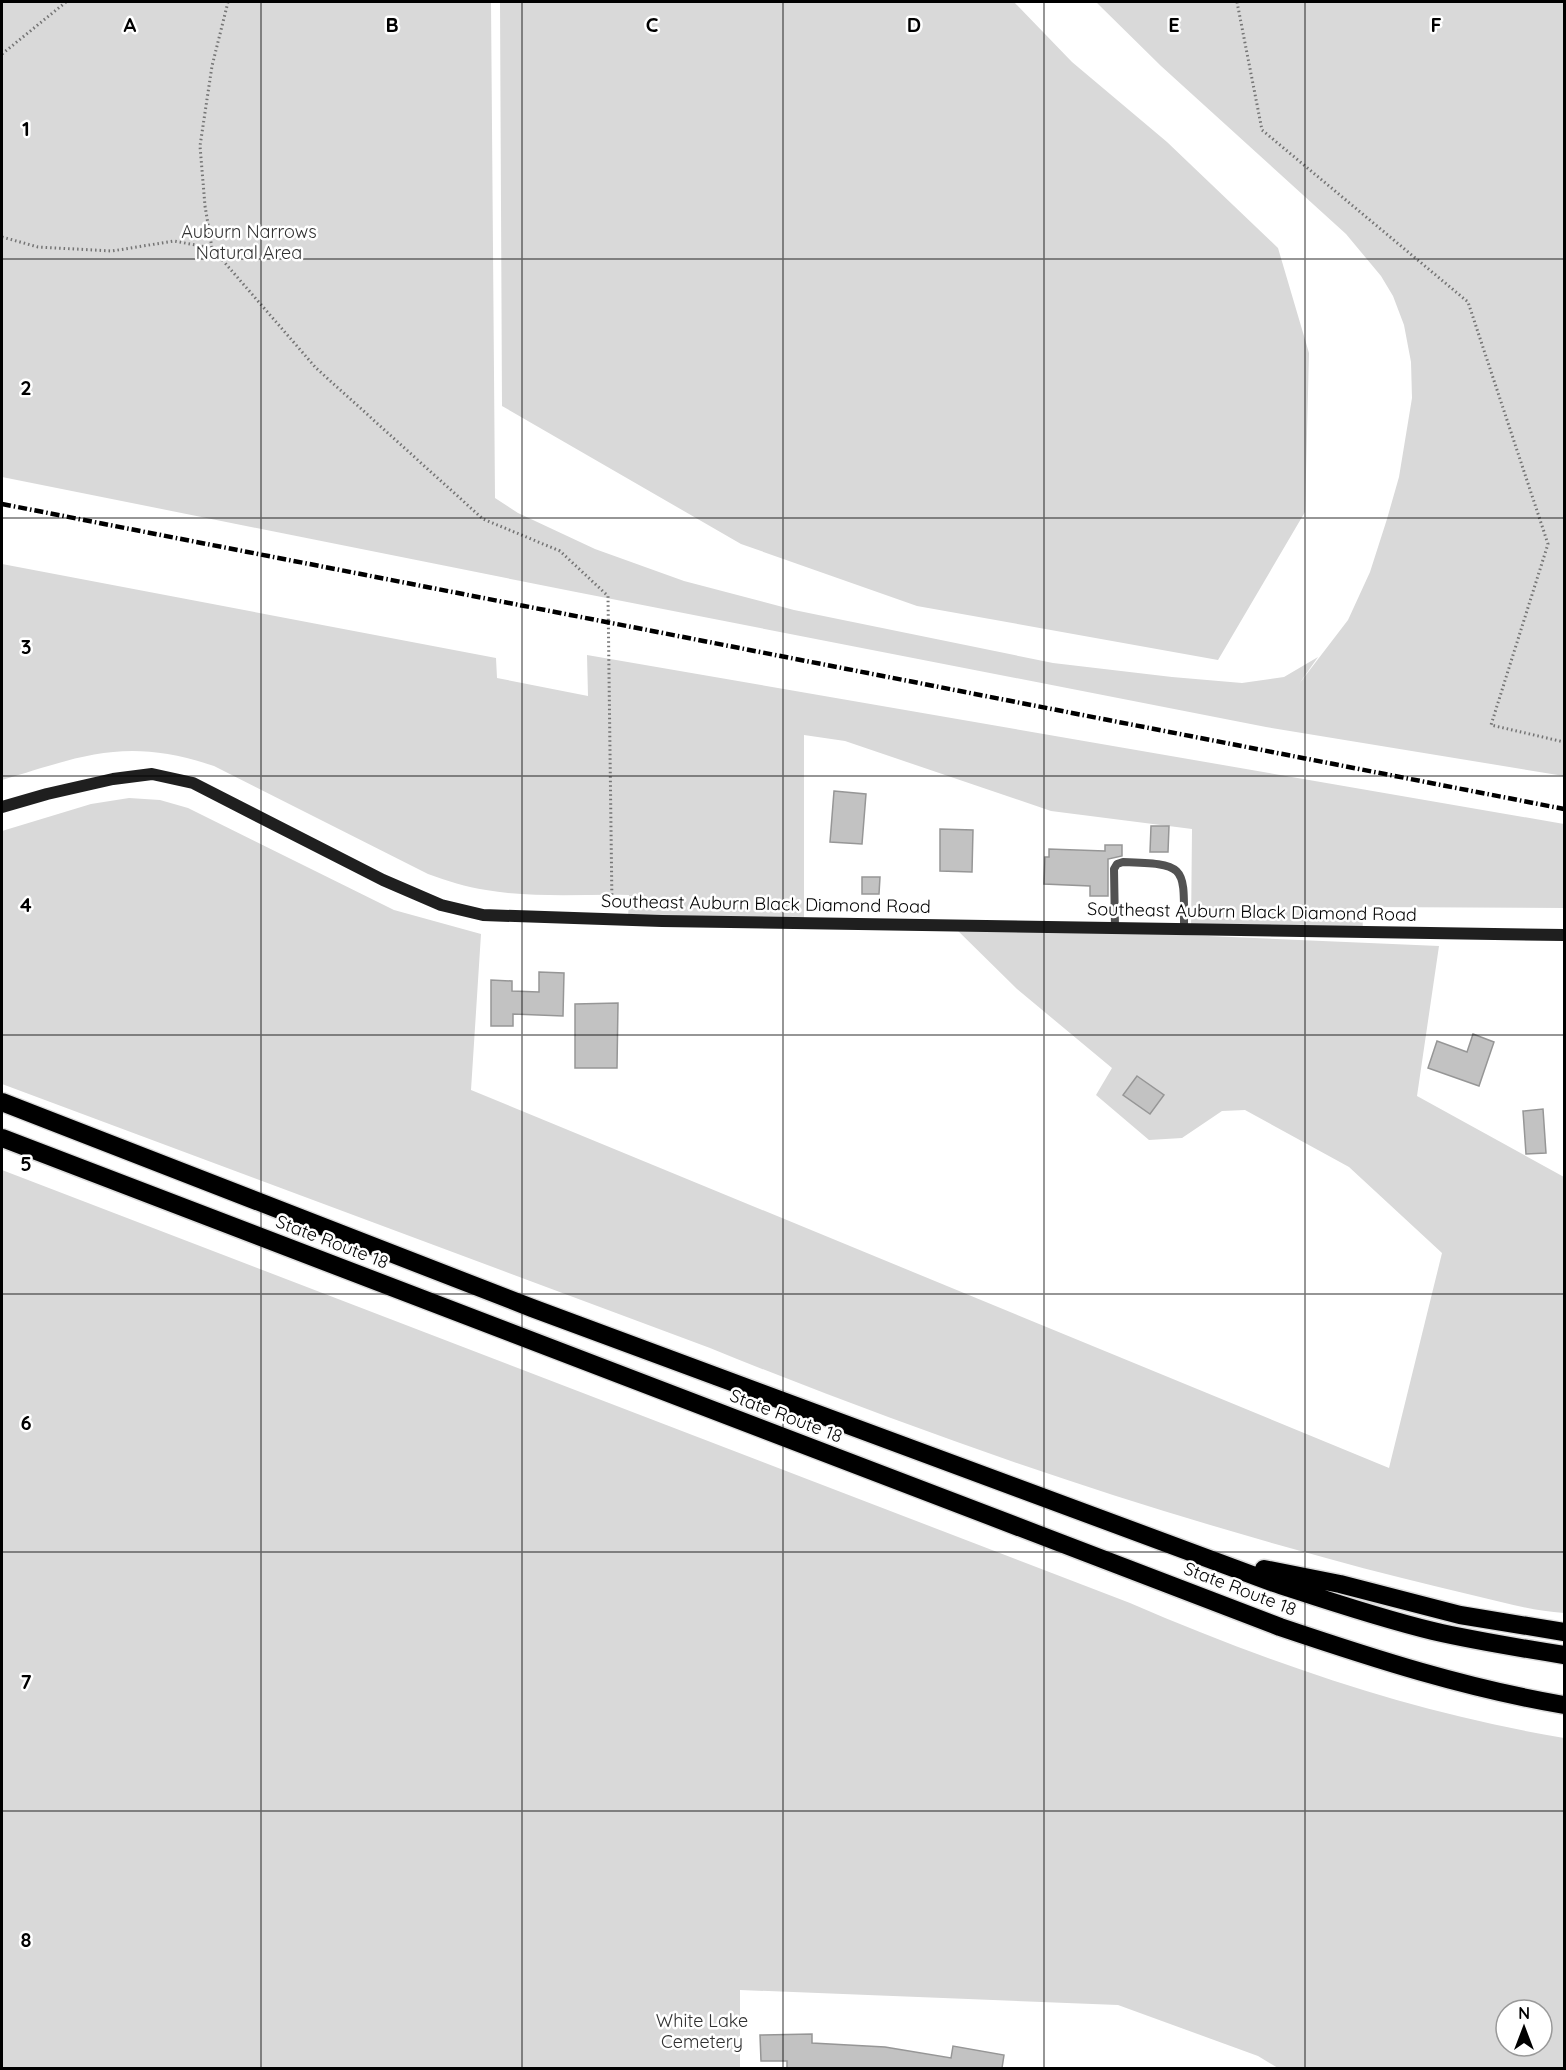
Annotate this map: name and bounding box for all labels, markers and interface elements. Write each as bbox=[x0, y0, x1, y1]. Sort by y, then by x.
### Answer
text: A bbox=[124, 12, 137, 37]
text: B bbox=[385, 12, 399, 37]
text: C bbox=[646, 12, 659, 37]
text: D bbox=[907, 12, 921, 37]
text: E bbox=[1168, 12, 1180, 37]
text: F bbox=[1430, 12, 1442, 37]
text: 1 bbox=[22, 116, 30, 141]
park label: Auburn Narrows Natural Area bbox=[181, 220, 317, 264]
text: 2 bbox=[20, 375, 32, 400]
text: 3 bbox=[21, 634, 31, 659]
street label: Southeast Auburn Black Diamond Road bbox=[601, 889, 931, 918]
text: 4 bbox=[20, 892, 32, 917]
street label: Southeast Auburn Black Diamond Road bbox=[1087, 897, 1417, 926]
text: 5 bbox=[20, 1151, 32, 1176]
street label: State Route 18 bbox=[273, 1210, 392, 1274]
street label: State Route 18 bbox=[727, 1384, 846, 1448]
text: 6 bbox=[20, 1410, 32, 1435]
street label: State Route 18 bbox=[1181, 1557, 1300, 1621]
text: 7 bbox=[21, 1669, 32, 1694]
text: 8 bbox=[21, 1927, 32, 1952]
north arrow bbox=[1494, 1998, 1554, 2058]
text: N bbox=[1518, 2003, 1530, 2023]
park label: White Lake Cemetery bbox=[656, 2009, 748, 2053]

